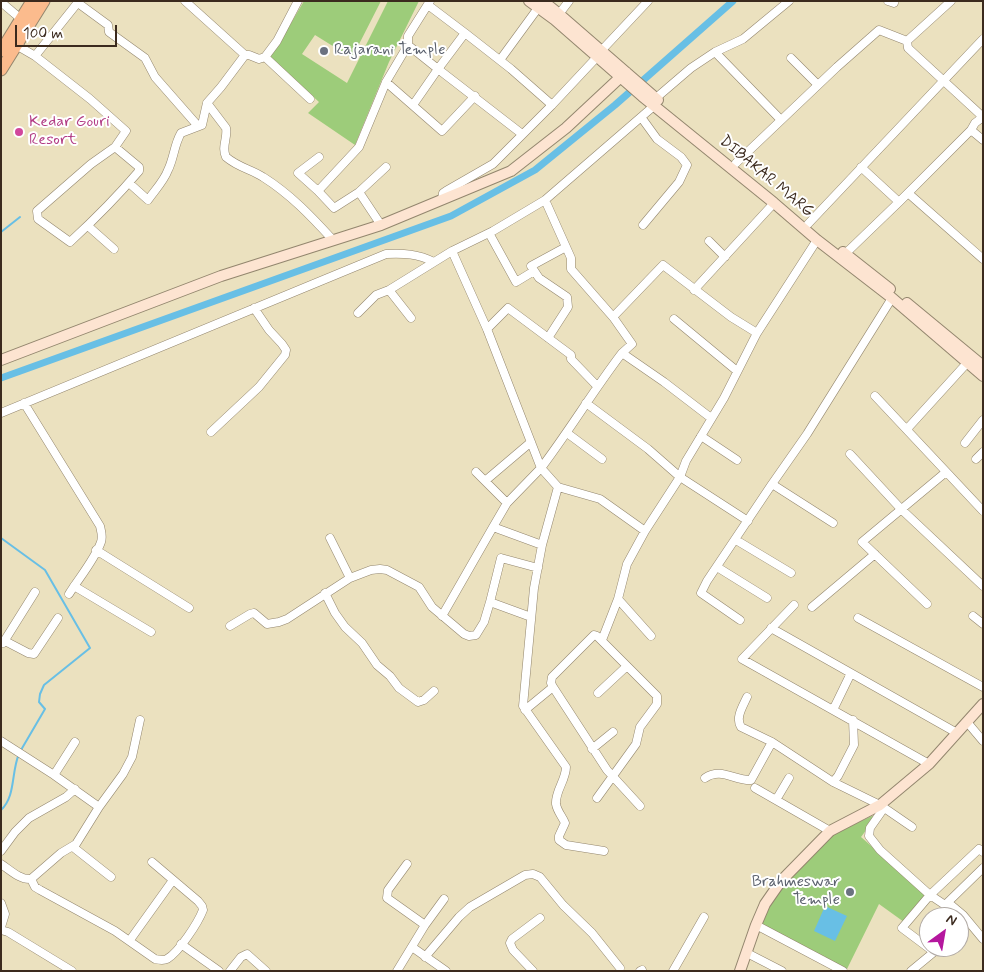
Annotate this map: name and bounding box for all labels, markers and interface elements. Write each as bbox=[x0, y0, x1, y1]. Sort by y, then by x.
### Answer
scale bar bbox=[18, 15, 120, 47]
text: 100 m bbox=[23, 24, 63, 44]
place label: Rajarani Temple bbox=[334, 41, 445, 61]
marker: Rajarani Temple bbox=[318, 45, 330, 57]
place label: Kedar Gouri Resort bbox=[29, 113, 110, 151]
marker: Kedar Gouri Resort bbox=[13, 126, 25, 138]
street label: DIBAKAR MARG bbox=[715, 132, 817, 222]
place label: Brahmeswar Temple bbox=[752, 873, 840, 911]
marker: Brahmeswar Temple bbox=[844, 886, 856, 898]
north arrow bbox=[919, 907, 969, 957]
text: N bbox=[943, 910, 960, 930]

